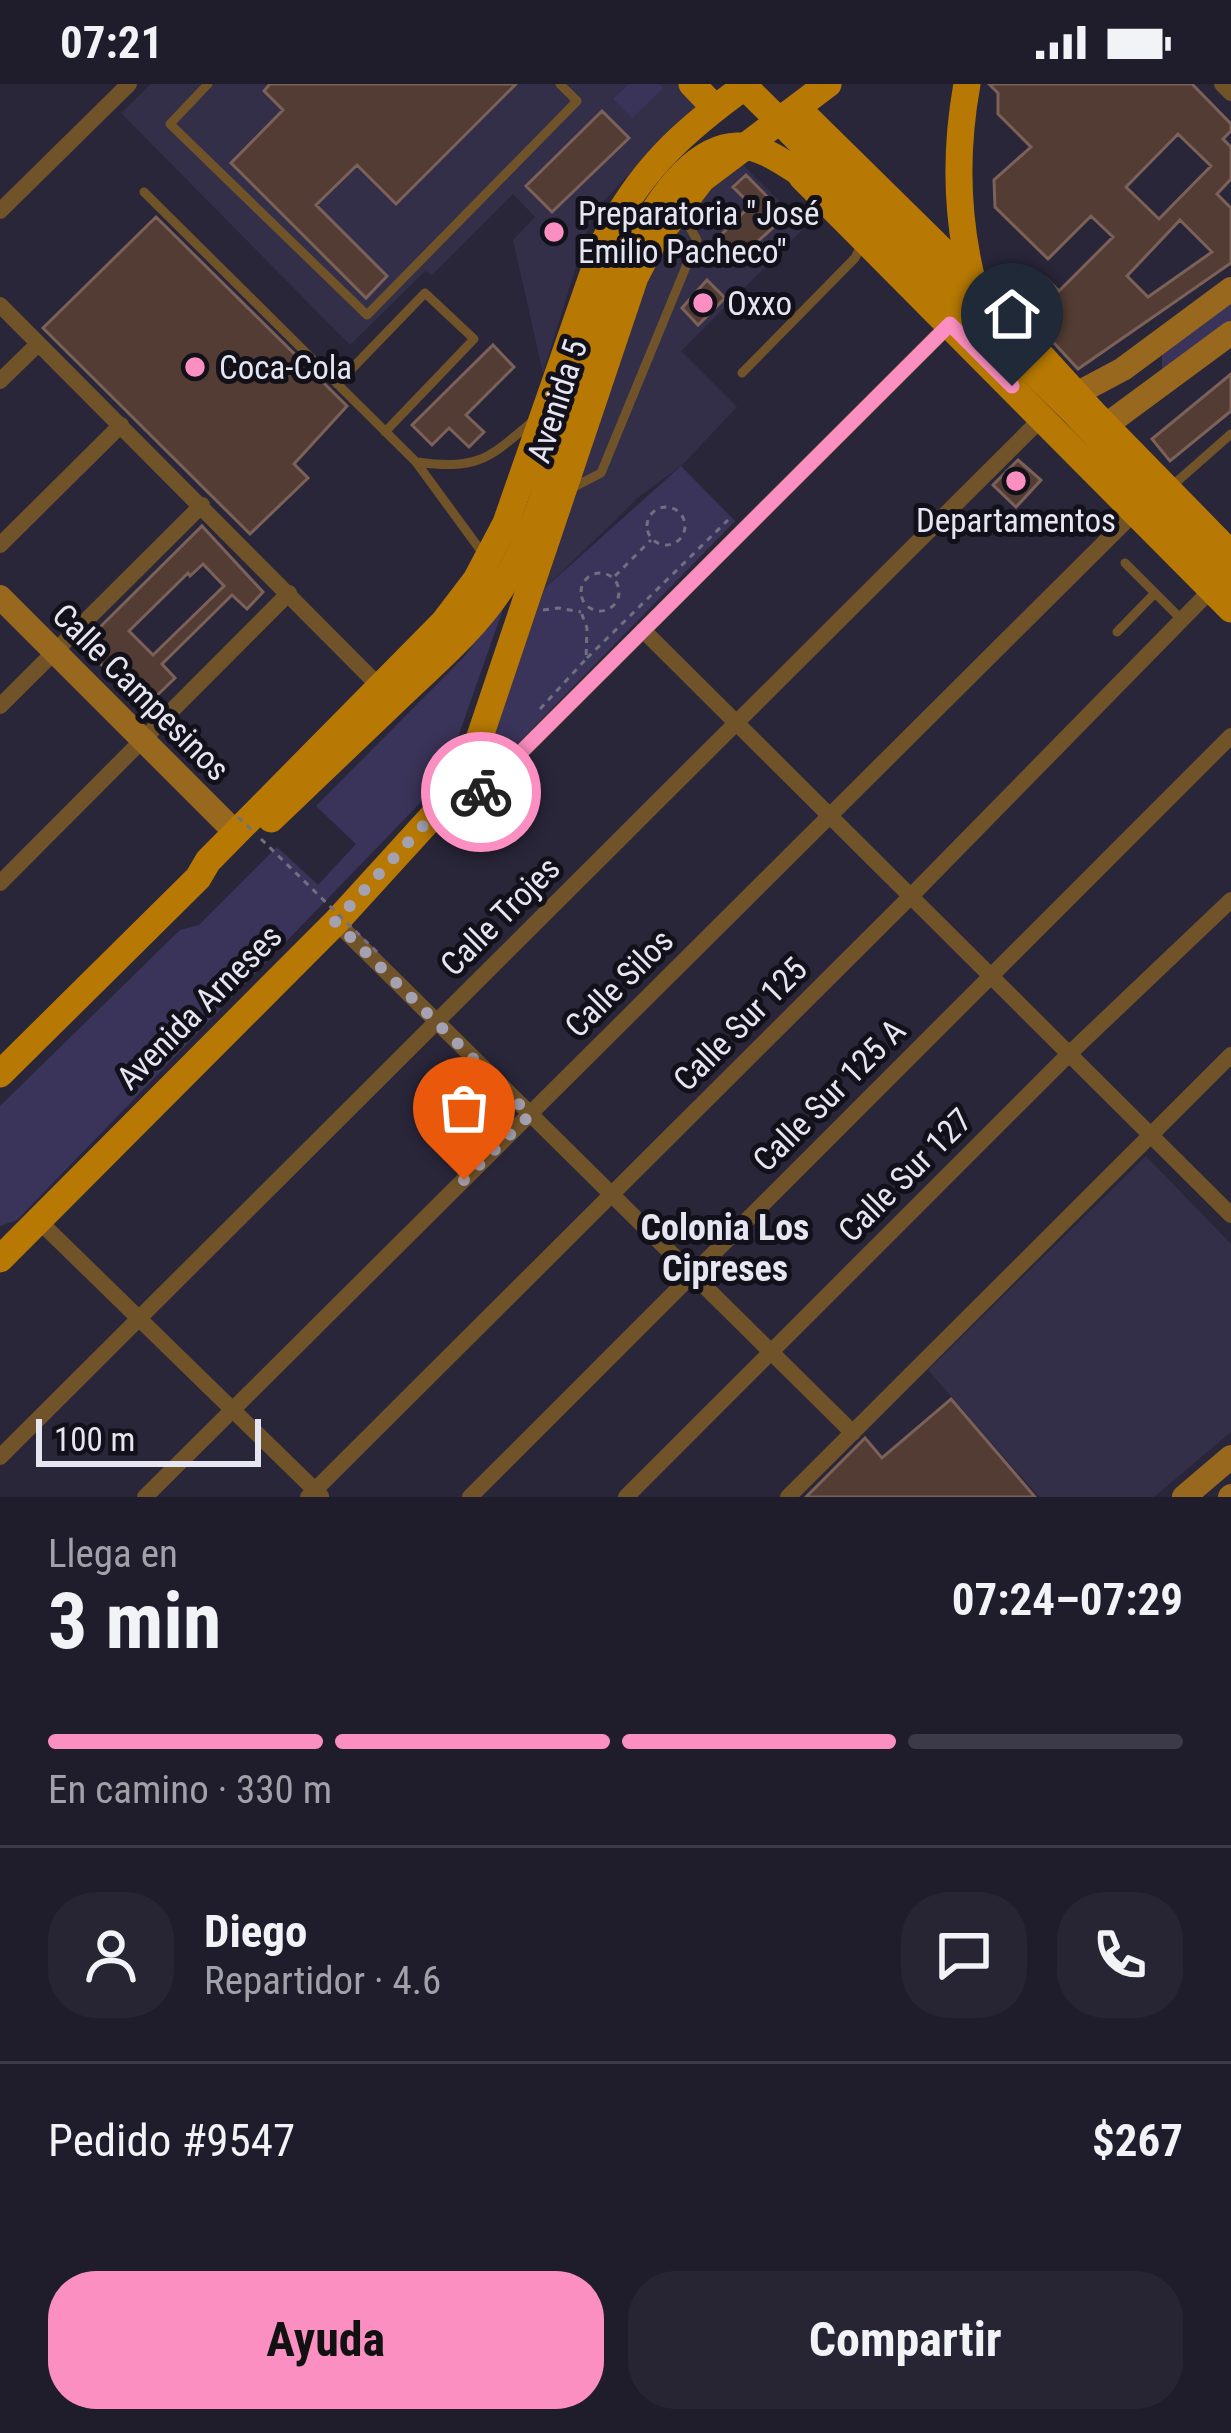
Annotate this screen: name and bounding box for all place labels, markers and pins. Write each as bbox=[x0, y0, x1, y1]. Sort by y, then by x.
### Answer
place label: Preparatoria "José Emilio Pacheco" bbox=[578, 194, 819, 271]
marker: Preparatoria "José Emilio Pacheco" bbox=[541, 219, 567, 245]
pin bbox=[961, 263, 1063, 386]
place label: Oxxo bbox=[727, 284, 792, 323]
marker: Oxxo bbox=[690, 290, 716, 316]
place label: Coca-Cola bbox=[219, 348, 352, 387]
marker: Coca-Cola bbox=[182, 354, 208, 380]
marker: Departamentos bbox=[1003, 468, 1029, 494]
place label: Departamentos bbox=[916, 501, 1116, 540]
pin bbox=[413, 1057, 515, 1180]

